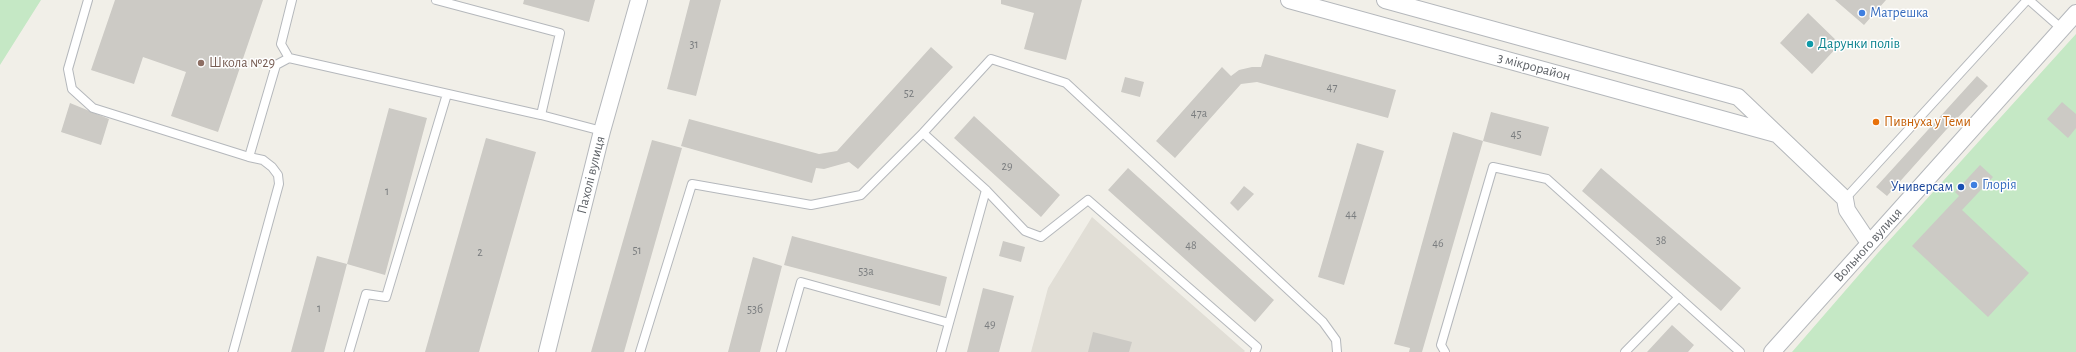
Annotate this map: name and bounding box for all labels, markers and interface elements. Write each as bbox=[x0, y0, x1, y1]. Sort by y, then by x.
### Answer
place label: Матрешка bbox=[1870, 5, 1928, 21]
marker: Матрешка bbox=[1857, 8, 1867, 18]
place label: Дарунки полів bbox=[1818, 36, 1900, 52]
house number: 31 bbox=[689, 37, 699, 51]
marker: Дарунки полів bbox=[1805, 39, 1815, 49]
street label: 3 мікрорайон bbox=[1496, 49, 1572, 85]
place label: Школа №29 bbox=[209, 55, 275, 71]
marker: Школа №29 bbox=[196, 58, 206, 68]
house number: 47 bbox=[1327, 80, 1337, 94]
house number: 52 bbox=[904, 86, 914, 100]
house number: 47а bbox=[1191, 106, 1207, 120]
place label: Пивнуха у Теми bbox=[1884, 114, 1971, 130]
marker: Пивнуха у Теми bbox=[1871, 117, 1881, 127]
house number: 45 bbox=[1511, 127, 1521, 141]
street label: Пахолі вулиця bbox=[573, 134, 609, 216]
house number: 29 bbox=[1001, 159, 1013, 173]
place label: Глорія bbox=[1982, 177, 2017, 193]
place label: Универсам bbox=[1891, 179, 1953, 195]
marker: Глорія bbox=[1969, 180, 1979, 190]
marker: Универсам bbox=[1956, 182, 1966, 192]
house number: 1 bbox=[385, 184, 389, 198]
street label: Вольного вулиця bbox=[1830, 204, 1906, 286]
house number: 44 bbox=[1345, 207, 1357, 221]
house number: 38 bbox=[1656, 233, 1666, 247]
house number: 46 bbox=[1432, 236, 1444, 250]
house number: 48 bbox=[1185, 238, 1197, 252]
house number: 51 bbox=[632, 243, 642, 257]
house number: 2 bbox=[477, 245, 483, 259]
house number: 53а bbox=[858, 264, 874, 278]
house number: 1 bbox=[317, 301, 321, 315]
house number: 53б bbox=[747, 302, 763, 316]
house number: 49 bbox=[984, 317, 996, 331]

